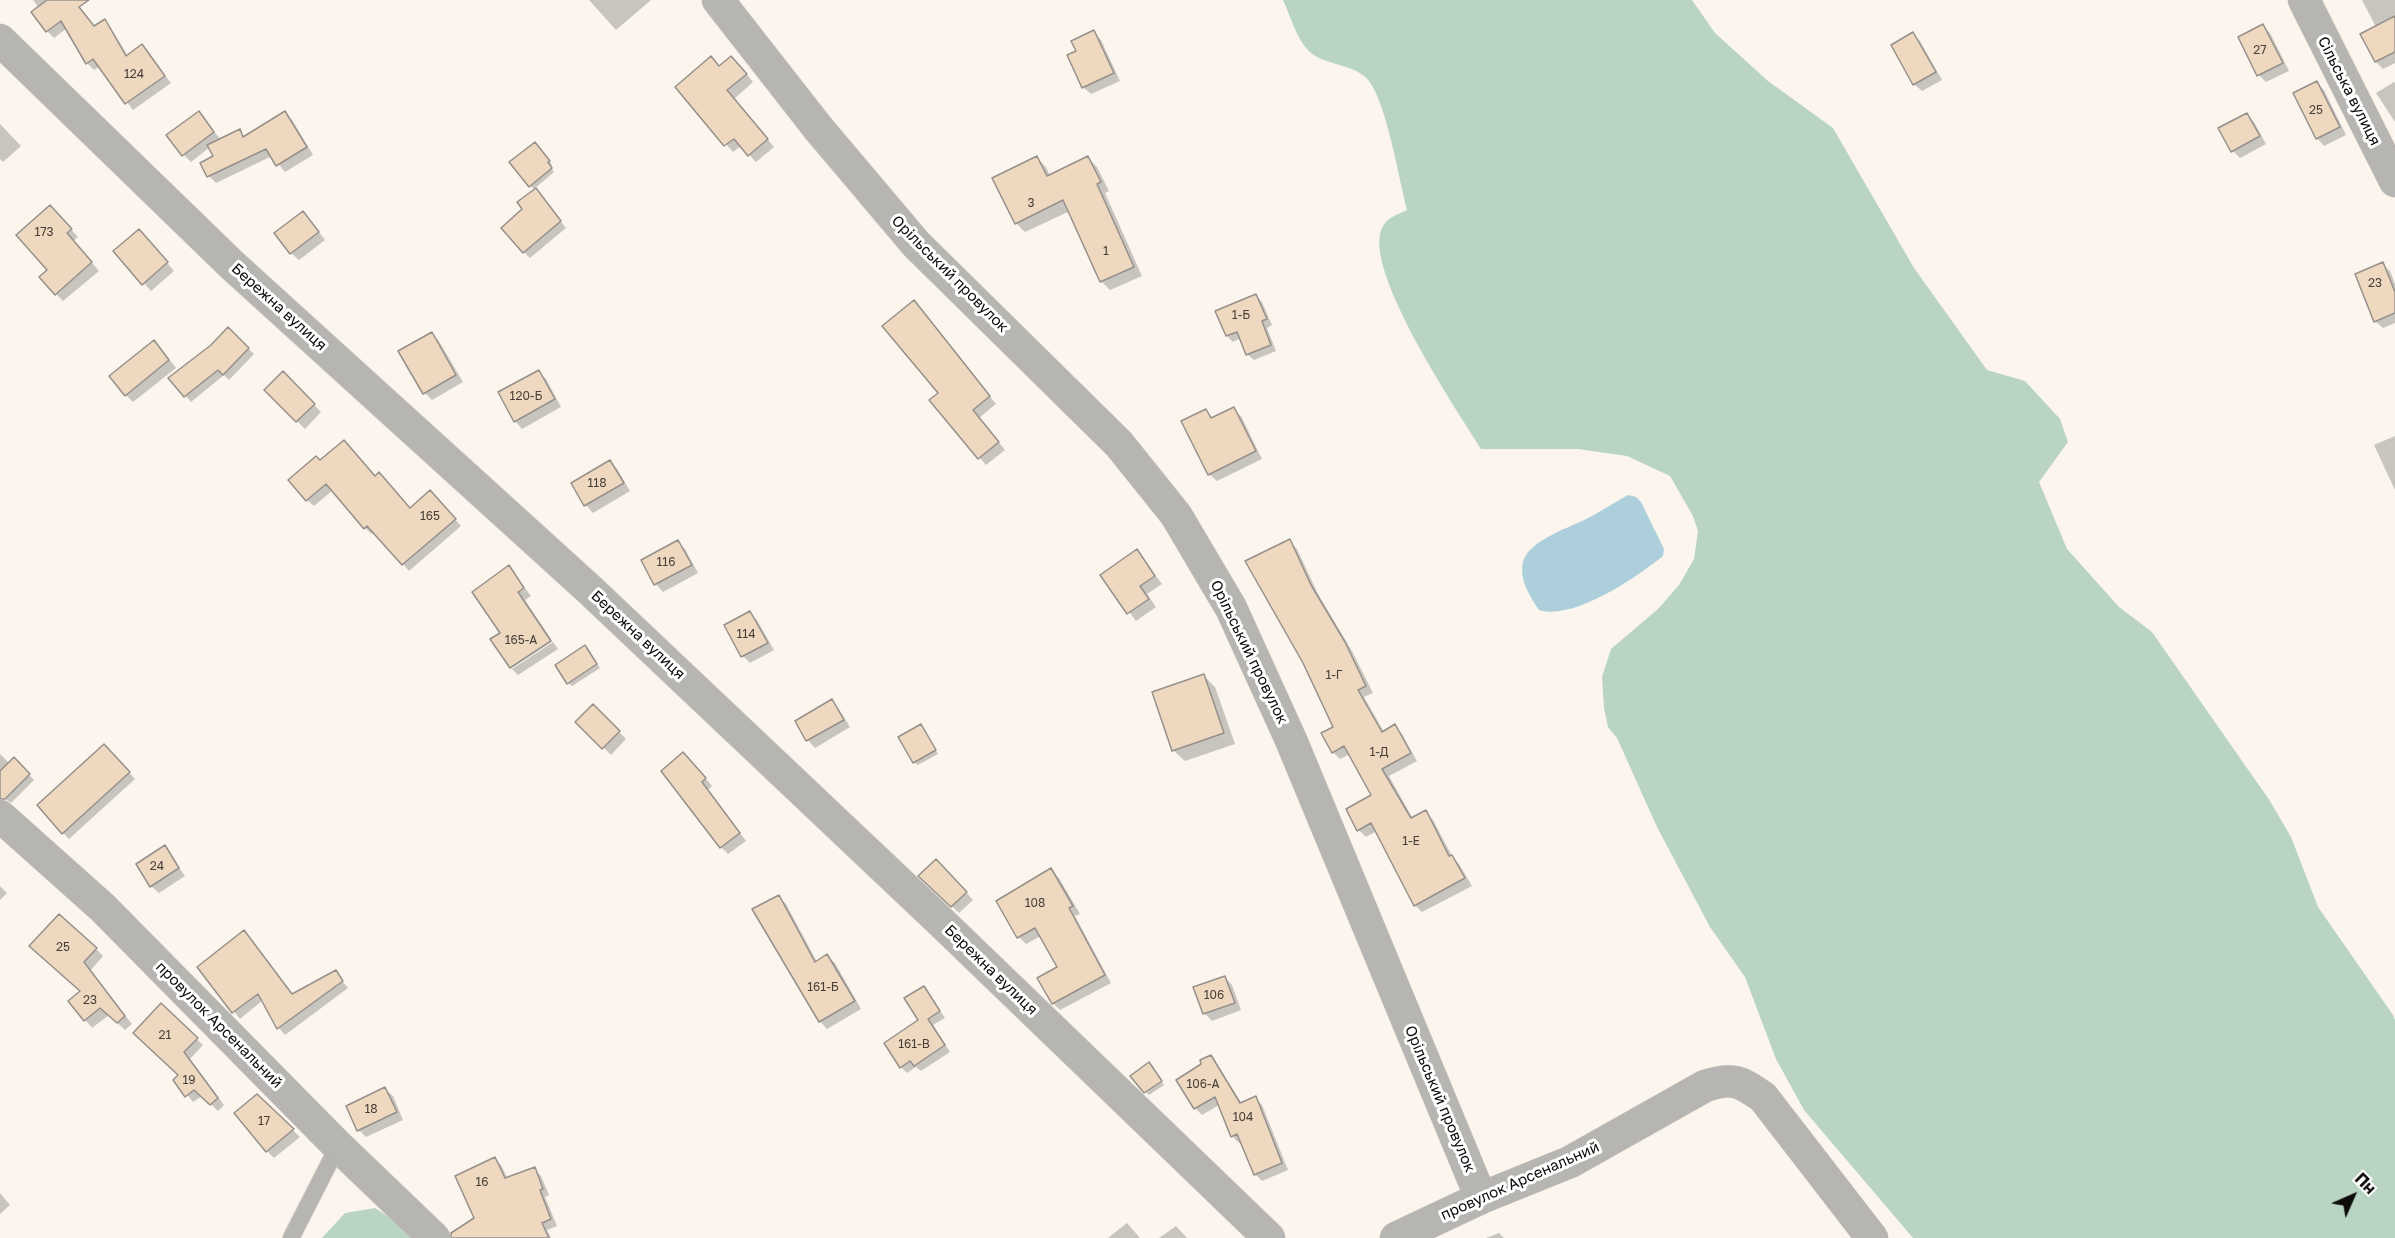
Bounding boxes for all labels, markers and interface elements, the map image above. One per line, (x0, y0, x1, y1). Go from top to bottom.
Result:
street label: Сільська вулиця (2314, 33, 2384, 149)
house number: 27 (2253, 43, 2267, 57)
house number: 124 (124, 67, 144, 81)
house number: 25 (2309, 103, 2323, 117)
house number: 3 (1027, 196, 1035, 210)
street label: Орільський провулок (888, 212, 1012, 336)
house number: 173 (34, 225, 54, 239)
house number: 1 (1103, 244, 1109, 258)
street label: Бережна вулиця (228, 260, 330, 354)
house number: 23 (2368, 276, 2382, 290)
house number: 1-Б (1232, 308, 1250, 322)
house number: 120-Б (510, 389, 542, 403)
house number: 118 (588, 476, 606, 490)
house number: 165 (420, 509, 440, 523)
house number: 116 (657, 555, 675, 569)
street label: Орільський провулок (1206, 577, 1292, 727)
street label: Бережна вулиця (587, 587, 689, 683)
house number: 114 (737, 627, 755, 641)
house number: 165-А (505, 633, 537, 647)
house number: 1-Г (1325, 668, 1343, 682)
house number: 1-Д (1369, 745, 1389, 759)
house number: 1-Е (1402, 834, 1420, 848)
house number: 24 (150, 859, 164, 873)
house number: 108 (1025, 896, 1045, 910)
street label: Бережна вулиця (941, 921, 1041, 1019)
house number: 25 (56, 940, 70, 954)
street label: провулок Арсенальний (152, 958, 286, 1092)
house number: 161-Б (807, 980, 839, 994)
house number: 106 (1204, 988, 1224, 1002)
house number: 23 (83, 993, 97, 1007)
street label: Орільський провулок (1401, 1023, 1479, 1175)
house number: 21 (159, 1028, 171, 1042)
house number: 161-В (898, 1037, 930, 1051)
house number: 19 (182, 1073, 196, 1087)
house number: 106-А (1186, 1077, 1220, 1091)
house number: 18 (364, 1102, 378, 1116)
house number: 104 (1233, 1110, 1253, 1124)
house number: 17 (258, 1114, 270, 1128)
street label: провулок Арсенальний (1438, 1138, 1602, 1224)
north arrow (2323, 1166, 2383, 1226)
text: Пн (2351, 1169, 2380, 1198)
house number: 16 (475, 1175, 489, 1189)

